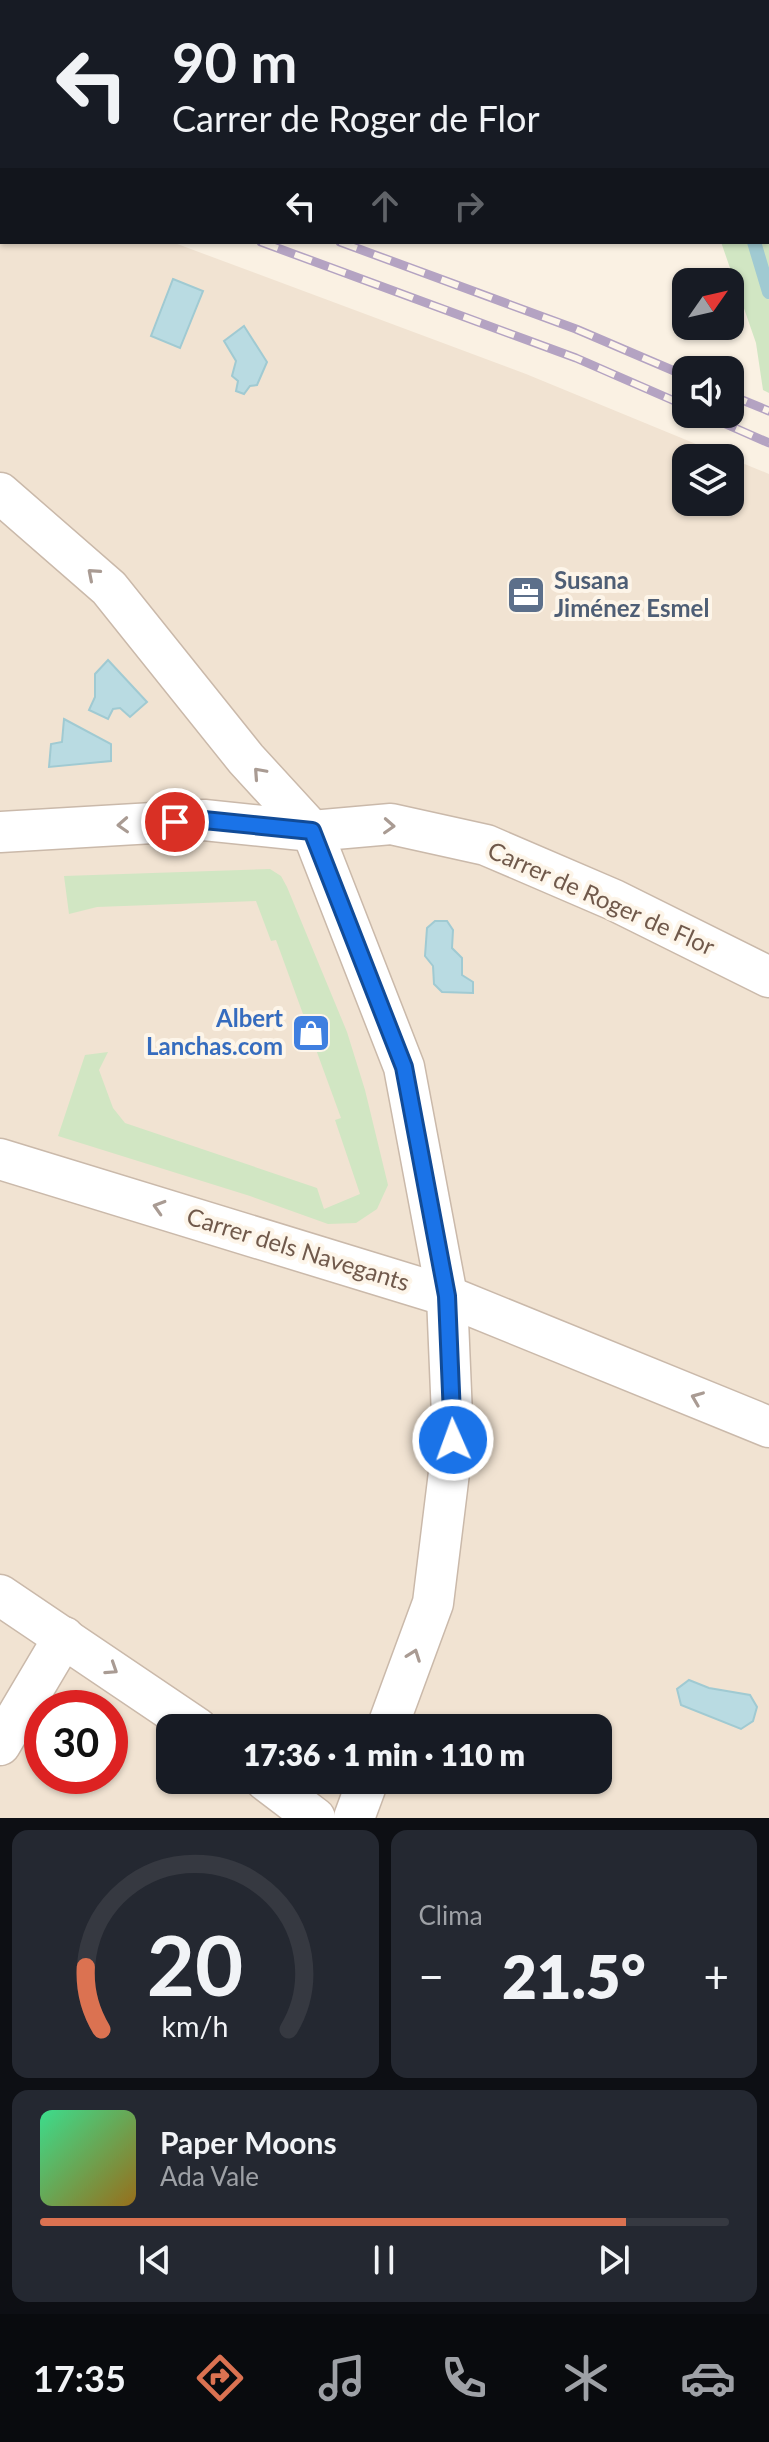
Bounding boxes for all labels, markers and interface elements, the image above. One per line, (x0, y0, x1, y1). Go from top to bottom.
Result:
text: 90 m (172, 28, 297, 95)
icon: left (40, 32, 144, 136)
text: Carrer de Roger de Flor (172, 96, 540, 140)
icon: left (279, 184, 323, 228)
icon: ahead (363, 184, 407, 228)
icon: right (447, 184, 491, 228)
north arrow (672, 268, 744, 340)
map controls (672, 268, 744, 516)
button: sound (672, 356, 744, 428)
button: layers (672, 444, 744, 516)
place label: Susana Jiménez Esmel (554, 565, 709, 622)
one-way arrow (87, 569, 102, 584)
office icon: Susana Jiménez Esmel (505, 574, 547, 616)
one-way arrow (255, 768, 269, 783)
pin (141, 788, 209, 856)
icon: arrive (153, 800, 197, 844)
one-way arrow (116, 816, 129, 833)
one-way arrow (383, 817, 396, 834)
street label: Carrer de Roger de Flor (484, 835, 720, 961)
place label: Albert Lanchas.com (146, 1003, 283, 1060)
shop icon: Albert Lanchas.com (290, 1012, 332, 1054)
one-way arrow (152, 1201, 166, 1217)
street label: Carrer dels Navegants (184, 1201, 413, 1296)
one-way arrow (691, 1391, 705, 1408)
position arrow (411, 1398, 495, 1482)
one-way arrow (404, 1649, 421, 1663)
one-way arrow (103, 1659, 118, 1674)
speed limit sign: 30 (24, 1690, 128, 1794)
text: 17:36 · 1 min · 110 m (243, 1736, 525, 1772)
text: Clima (419, 1899, 483, 1931)
text: 20 (147, 1914, 244, 2014)
text: 21.5° (502, 1940, 646, 2012)
text: − (419, 1950, 444, 2002)
text: + (703, 1950, 729, 2002)
text: km/h (162, 2009, 229, 2043)
text: Paper Moons (160, 2124, 337, 2160)
text: Ada Vale (160, 2160, 259, 2192)
icon: previous (133, 2238, 177, 2282)
icon: pause (362, 2238, 406, 2282)
icon: next (592, 2238, 636, 2282)
icon: directions (192, 2350, 248, 2406)
icon: music (314, 2350, 370, 2406)
icon: phone (436, 2350, 492, 2406)
icon: climate (558, 2350, 614, 2406)
icon: car (680, 2350, 736, 2406)
text: 17:35 (33, 2356, 126, 2400)

